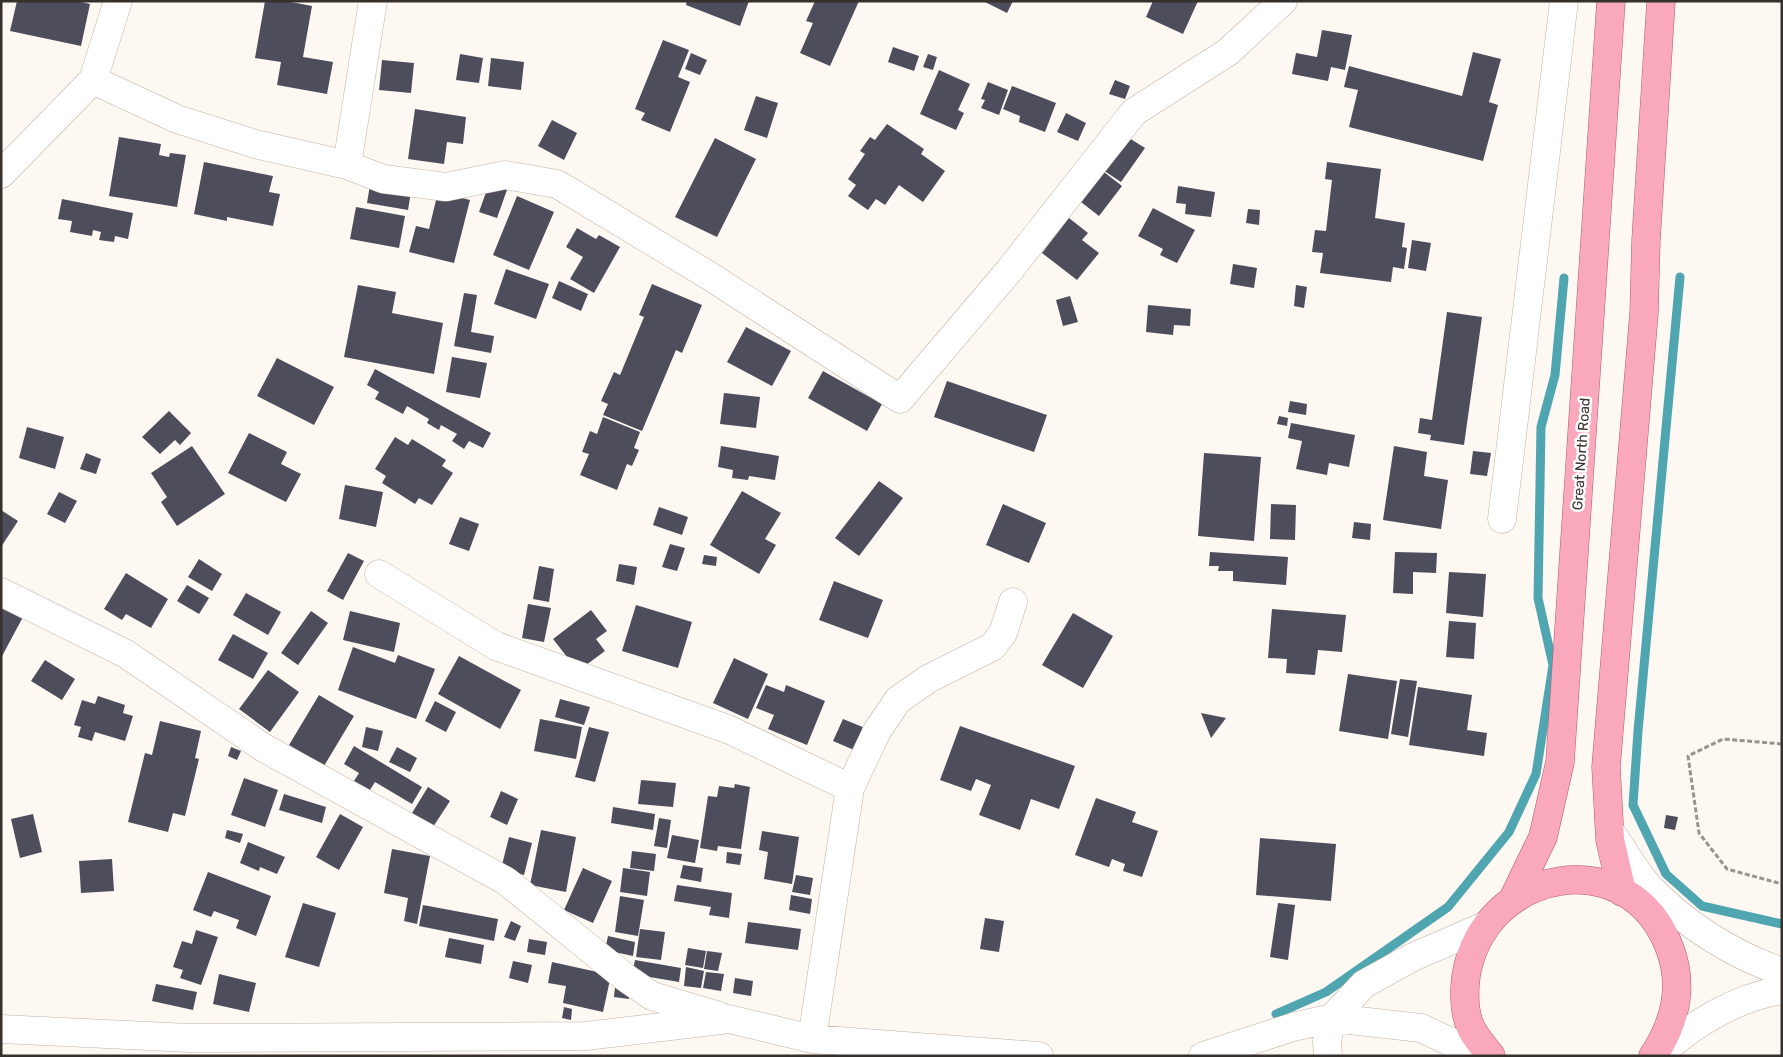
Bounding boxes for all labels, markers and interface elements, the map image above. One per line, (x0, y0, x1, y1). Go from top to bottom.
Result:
street label: Great North Road (1569, 397, 1594, 511)

